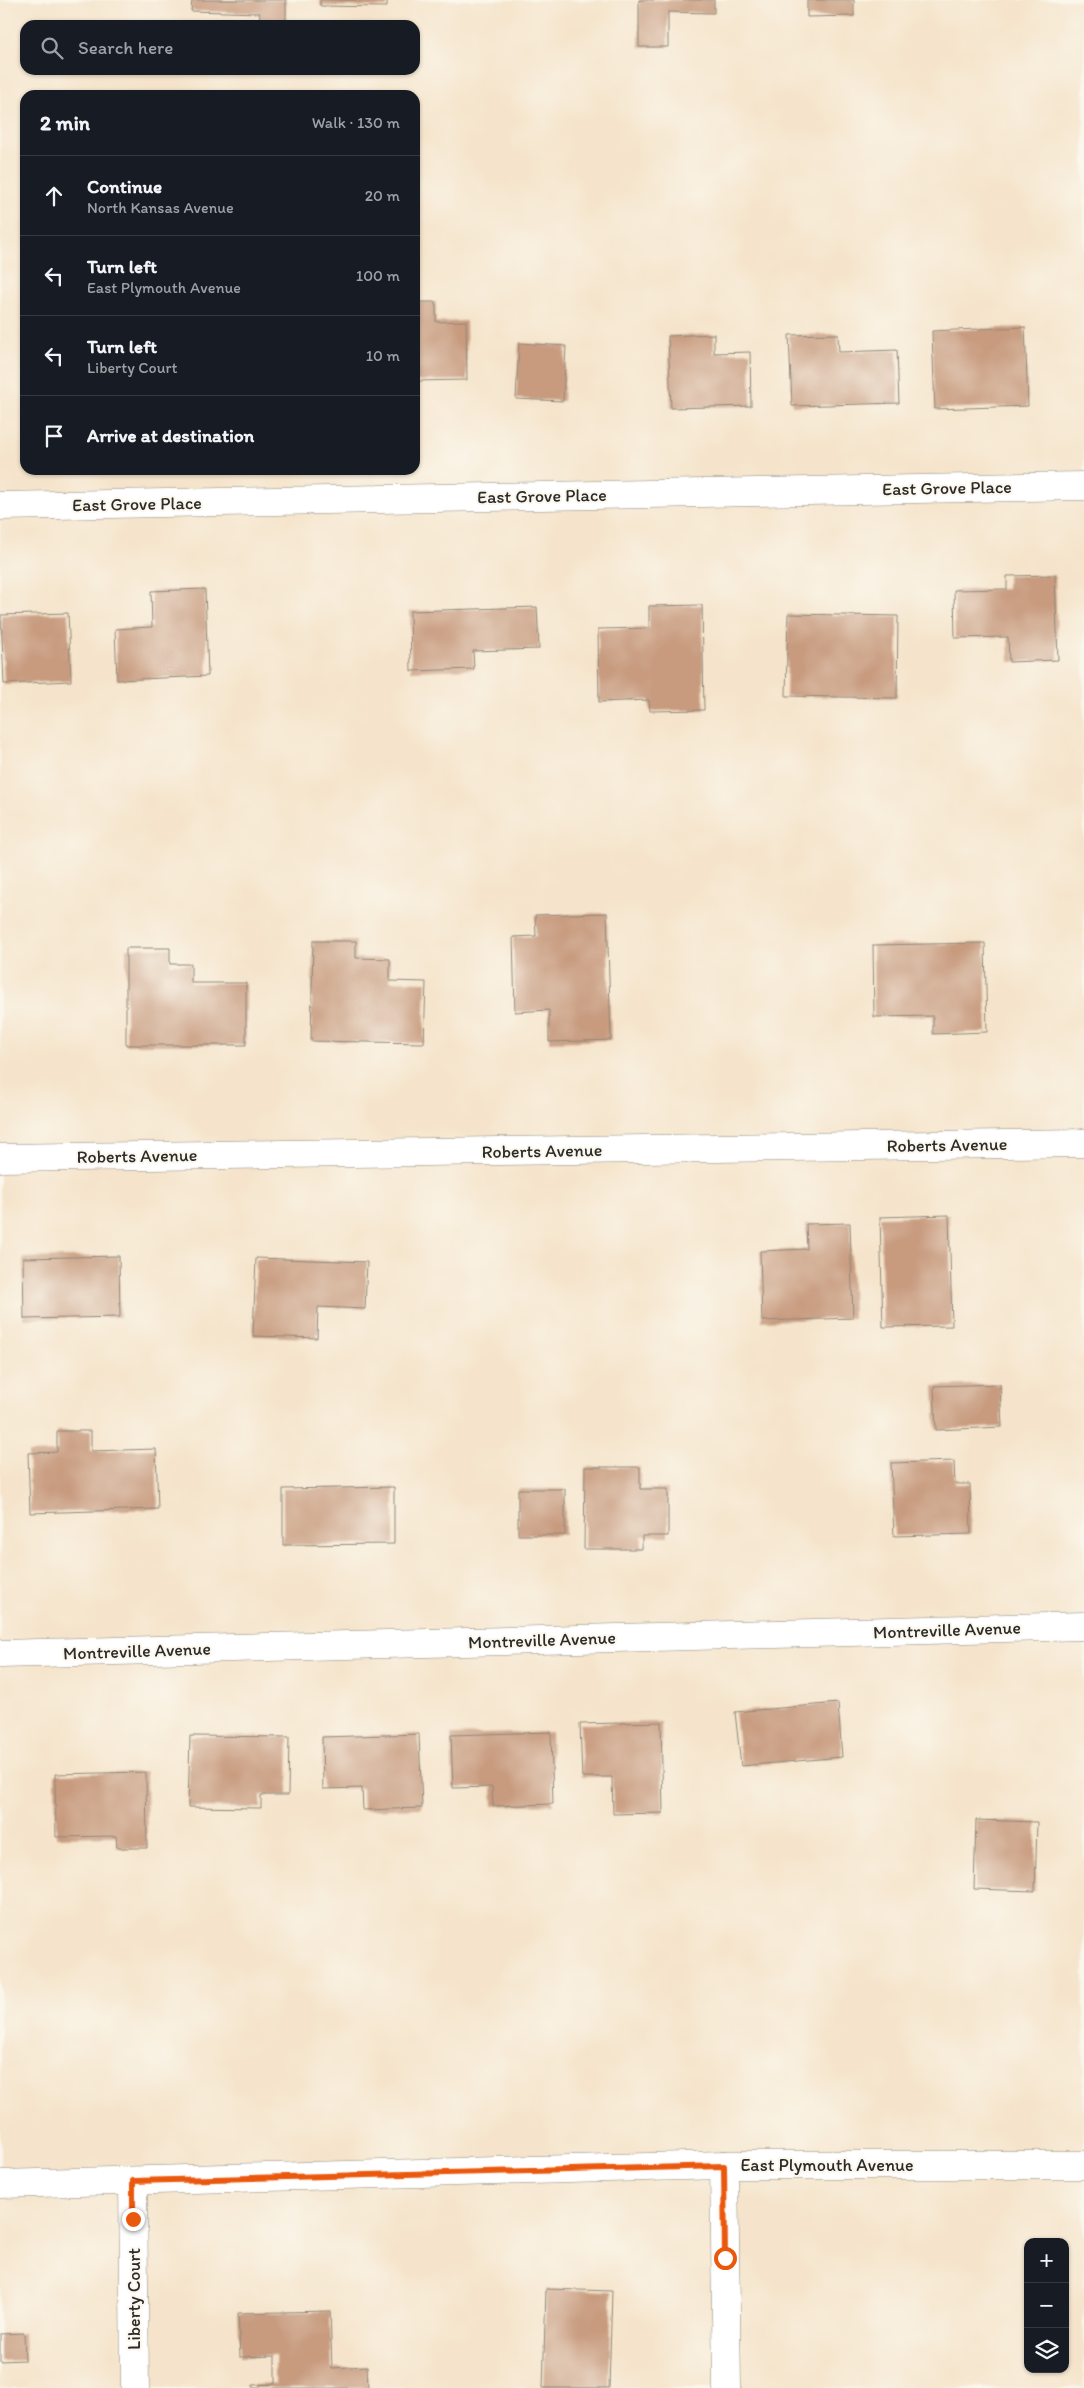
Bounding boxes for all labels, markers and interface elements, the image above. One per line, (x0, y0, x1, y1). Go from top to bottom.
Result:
search box (20, 20, 420, 75)
icon: search (38, 34, 66, 62)
text: Search here (78, 36, 173, 59)
text: 2 min (40, 110, 90, 135)
text: Walk · 130 m (312, 113, 400, 132)
text: Continue (87, 175, 162, 198)
icon: ahead (40, 182, 68, 210)
text: 20 m (365, 186, 400, 205)
text: North Kansas Avenue (87, 198, 234, 217)
text: Turn left (87, 255, 157, 278)
icon: left (40, 262, 68, 290)
text: 100 m (356, 266, 400, 285)
text: East Plymouth Avenue (87, 278, 241, 297)
text: Turn left (87, 335, 157, 358)
icon: left (40, 342, 68, 370)
text: 10 m (366, 346, 400, 365)
text: Liberty Court (87, 358, 178, 377)
icon: arrive (40, 422, 68, 450)
text: Arrive at destination (87, 424, 254, 447)
street label: East Grove Place (882, 476, 1012, 500)
street label: East Grove Place (477, 484, 607, 508)
street label: East Grove Place (72, 492, 202, 516)
street label: Roberts Avenue (886, 1133, 1008, 1157)
street label: Roberts Avenue (481, 1139, 603, 1163)
street label: Roberts Avenue (76, 1144, 198, 1168)
street label: Montreville Avenue (873, 1616, 1021, 1644)
street label: Montreville Avenue (468, 1626, 616, 1654)
street label: Montreville Avenue (63, 1637, 211, 1665)
street label: East Plymouth Avenue (740, 2154, 914, 2176)
route end (122, 2208, 145, 2231)
map controls (1024, 2238, 1069, 2373)
button: + (1024, 2238, 1069, 2283)
route start (714, 2247, 737, 2270)
street label: Liberty Court (123, 2248, 145, 2350)
button: − (1024, 2283, 1069, 2328)
button: layers (1024, 2328, 1069, 2373)

